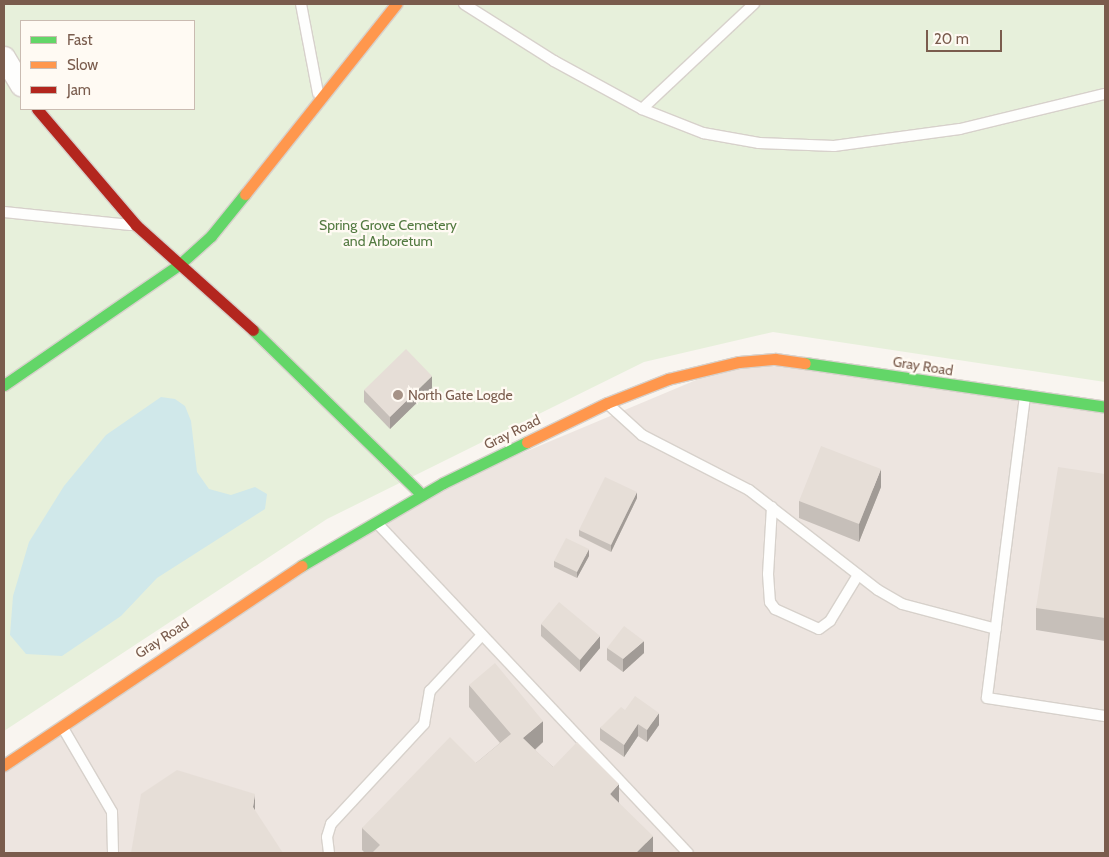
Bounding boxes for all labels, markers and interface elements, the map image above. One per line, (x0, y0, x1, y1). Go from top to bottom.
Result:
legend (20, 20, 195, 110)
scale bar (929, 20, 1005, 52)
text: 20 m (934, 30, 969, 48)
text: Fast (67, 31, 92, 49)
text: Slow (67, 56, 98, 74)
text: Jam (67, 81, 91, 99)
park label: Spring Grove Cemetery and Arboretum (319, 217, 457, 250)
street label: Gray Road (892, 353, 954, 379)
place label: North Gate Logde (408, 387, 513, 403)
marker: North Gate Logde (392, 389, 404, 401)
street label: Gray Road (481, 411, 543, 453)
street label: Gray Road (132, 614, 192, 662)

